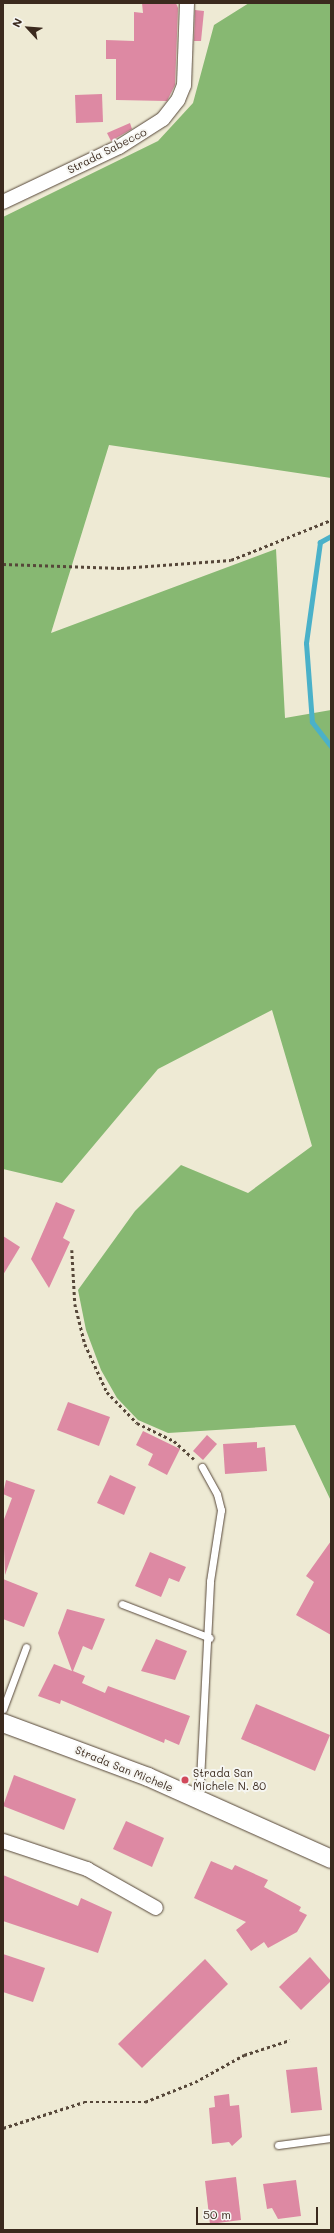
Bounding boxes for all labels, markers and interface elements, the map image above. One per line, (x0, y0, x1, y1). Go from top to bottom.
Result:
north arrow (8, 8, 48, 48)
text: N (8, 15, 25, 30)
street label: Strada Sabecco (65, 125, 149, 177)
street label: Strada San Michele (73, 1743, 175, 1795)
place label: Strada San Michele N. 80 (193, 1767, 266, 1793)
marker: Strada San Michele N. 80 (180, 1775, 190, 1785)
scale bar (198, 2199, 320, 2225)
text: 50 m (203, 2206, 231, 2222)

